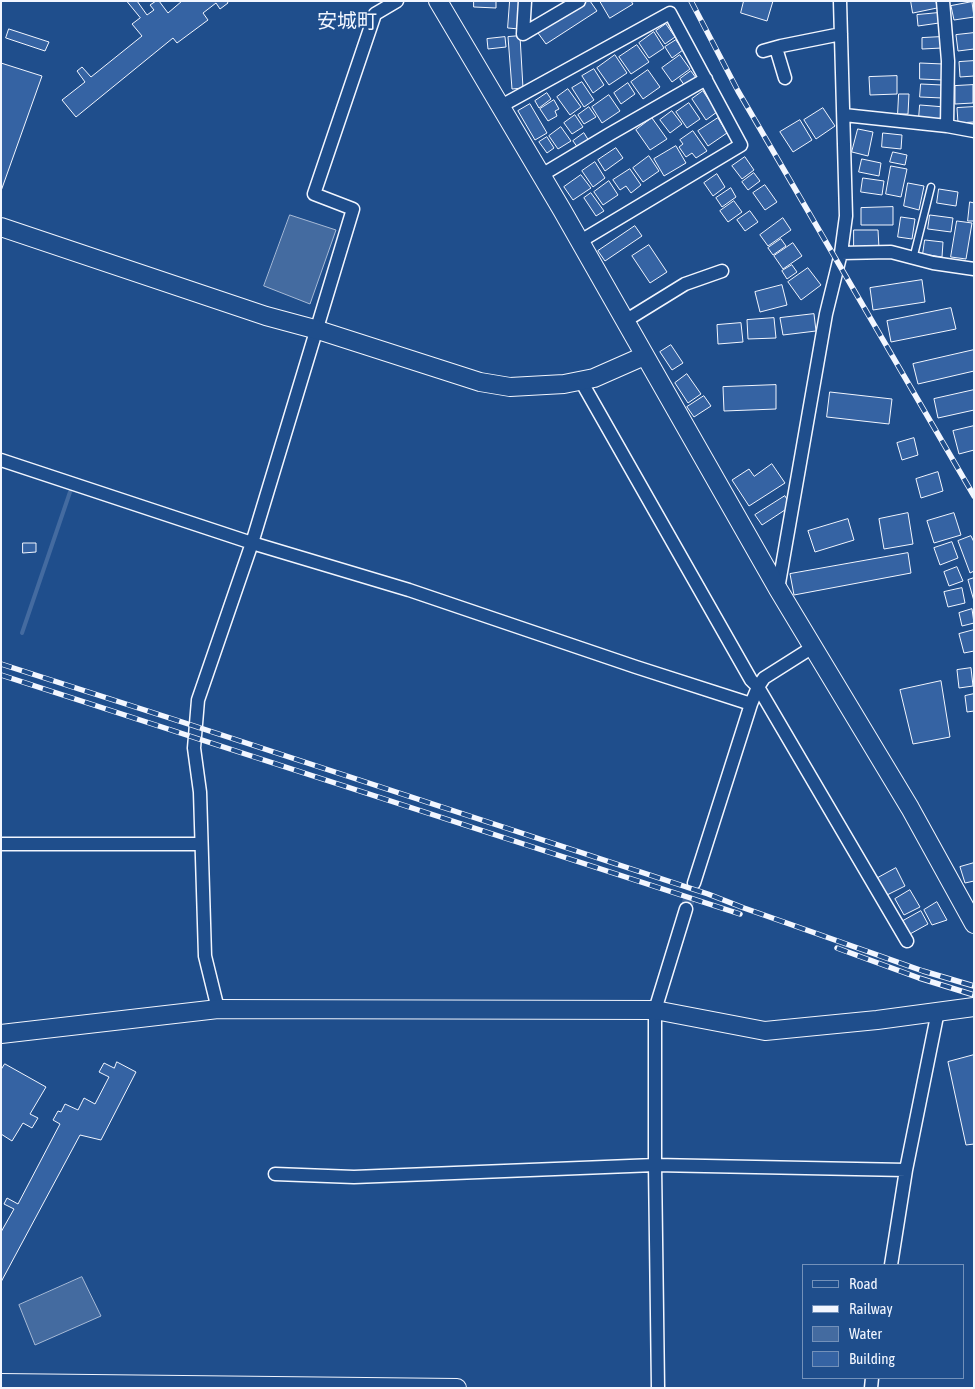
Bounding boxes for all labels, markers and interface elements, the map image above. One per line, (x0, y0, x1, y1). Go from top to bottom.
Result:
district label: 安城町 (317, 10, 377, 34)
legend (802, 1264, 965, 1379)
text: Road (849, 1275, 878, 1292)
text: Railway (849, 1300, 893, 1317)
text: Water (849, 1325, 882, 1342)
text: Building (849, 1350, 895, 1367)

